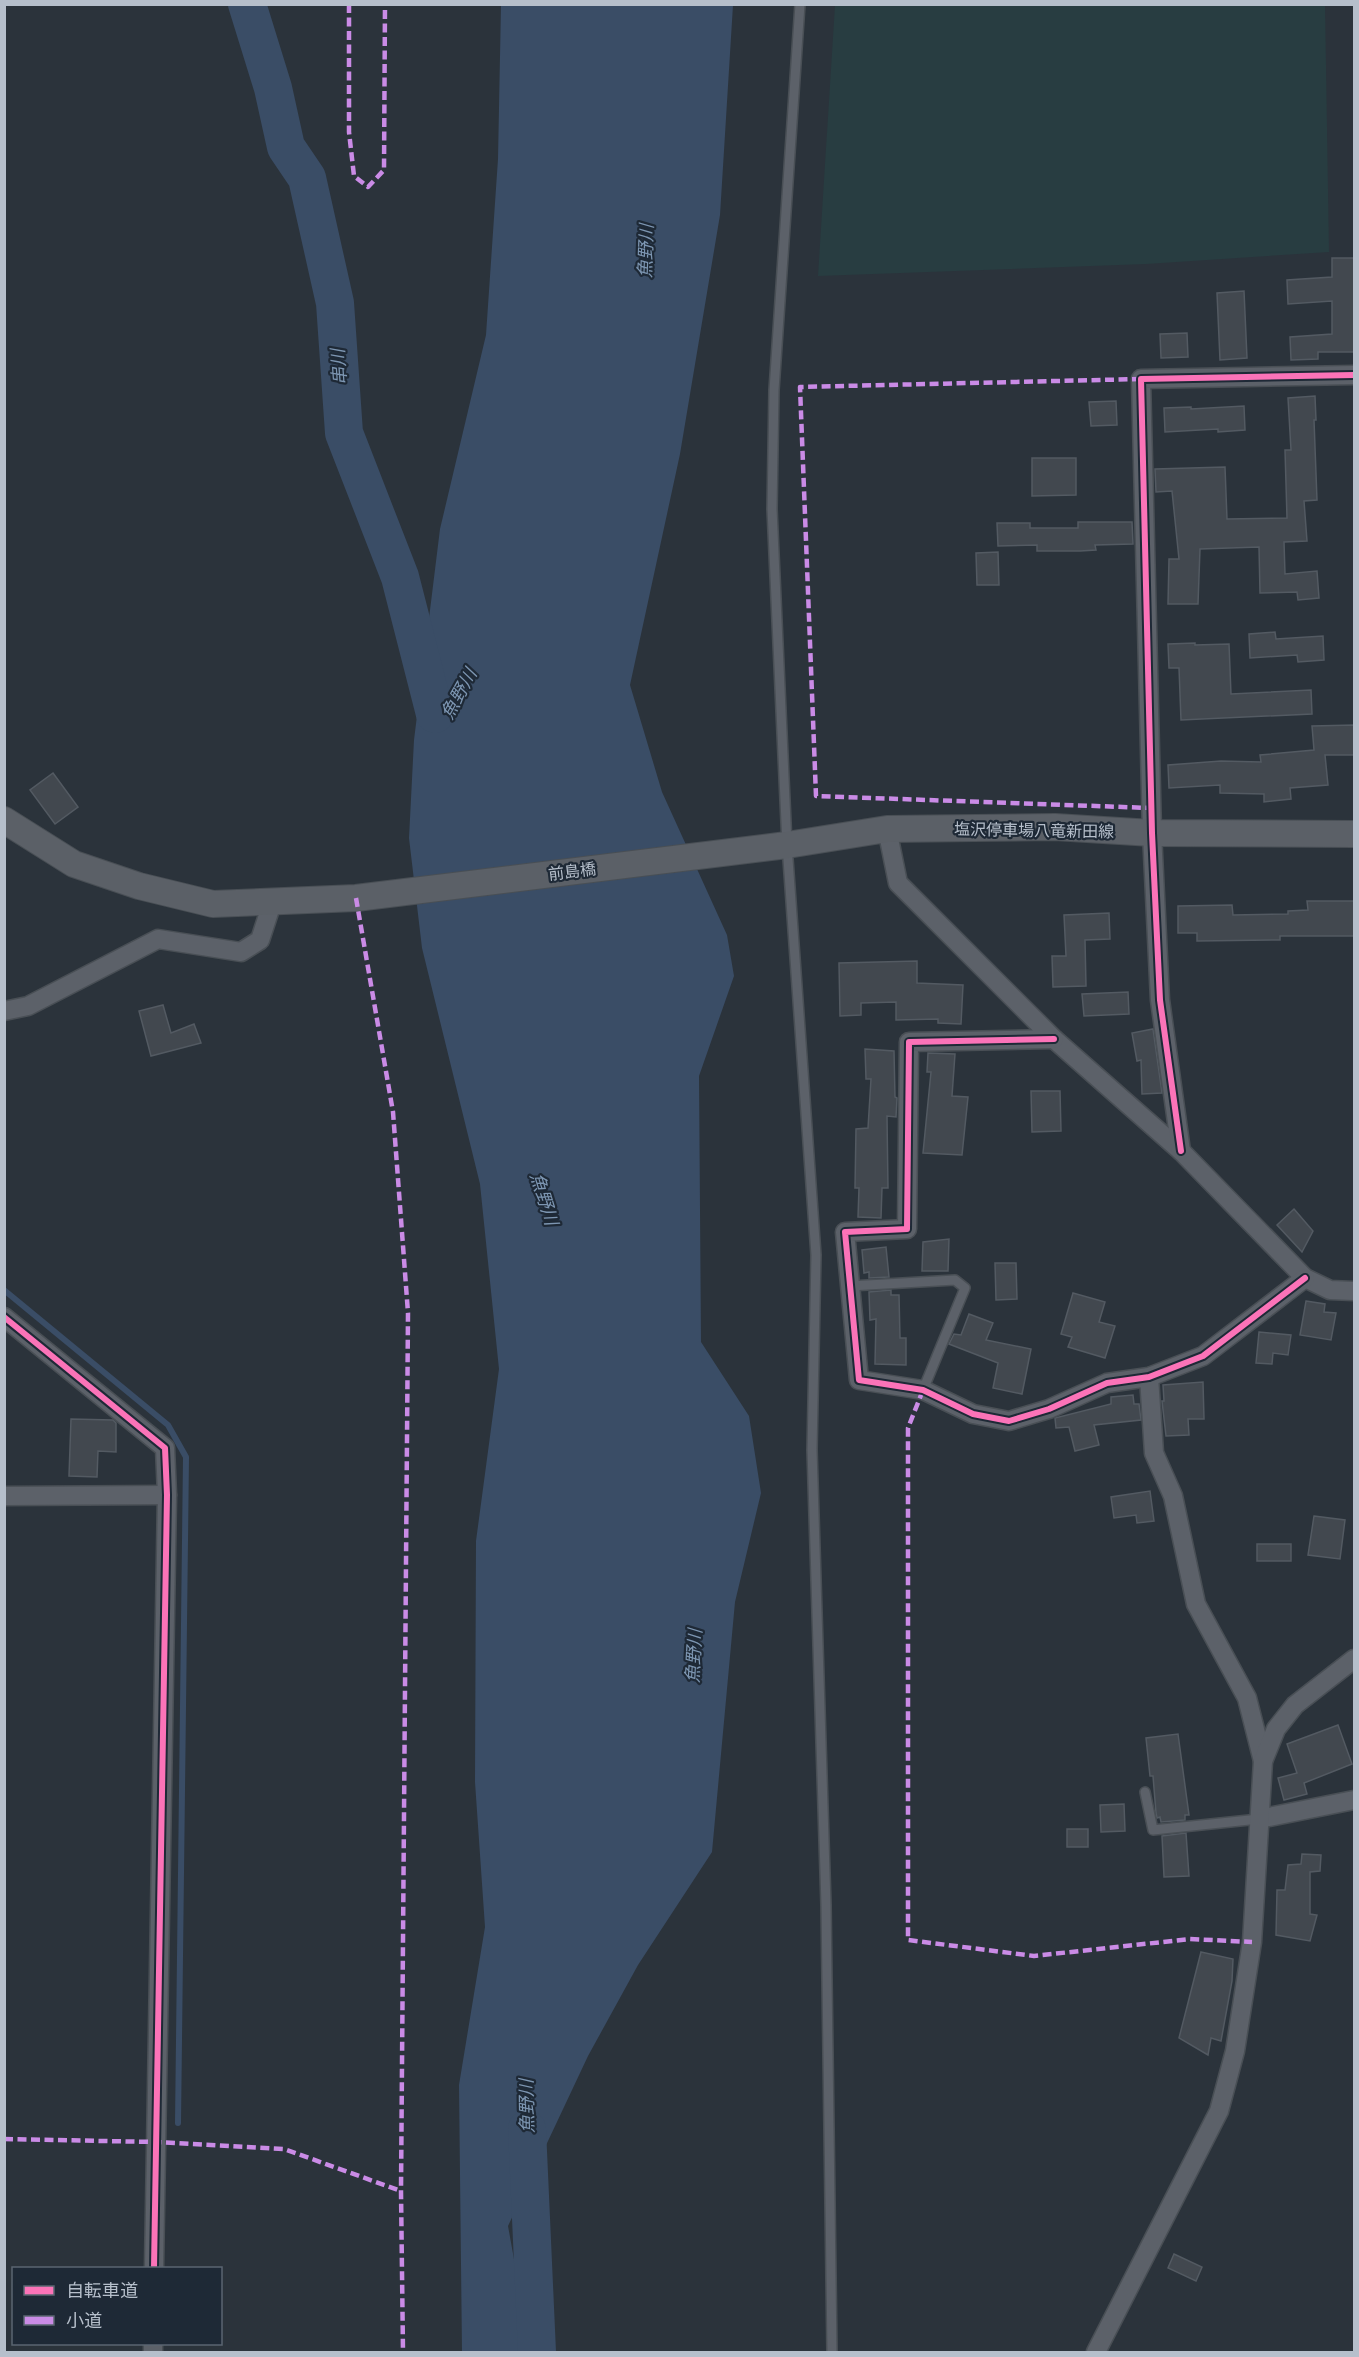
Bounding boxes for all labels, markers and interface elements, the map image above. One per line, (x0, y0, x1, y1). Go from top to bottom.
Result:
water label: 魚野川 (634, 222, 656, 278)
water label: 串川 (327, 346, 349, 386)
water label: 魚野川 (436, 663, 481, 722)
street label: 塩沢停車場八竜新田線 (954, 820, 1114, 840)
street label: 前島橋 (547, 859, 597, 883)
water label: 魚野川 (527, 1170, 563, 1229)
water label: 魚野川 (682, 1626, 705, 1683)
water label: 魚野川 (515, 2077, 536, 2133)
legend (12, 2267, 222, 2345)
text: 自転車道 (66, 2280, 138, 2300)
text: 小道 (66, 2310, 102, 2330)

